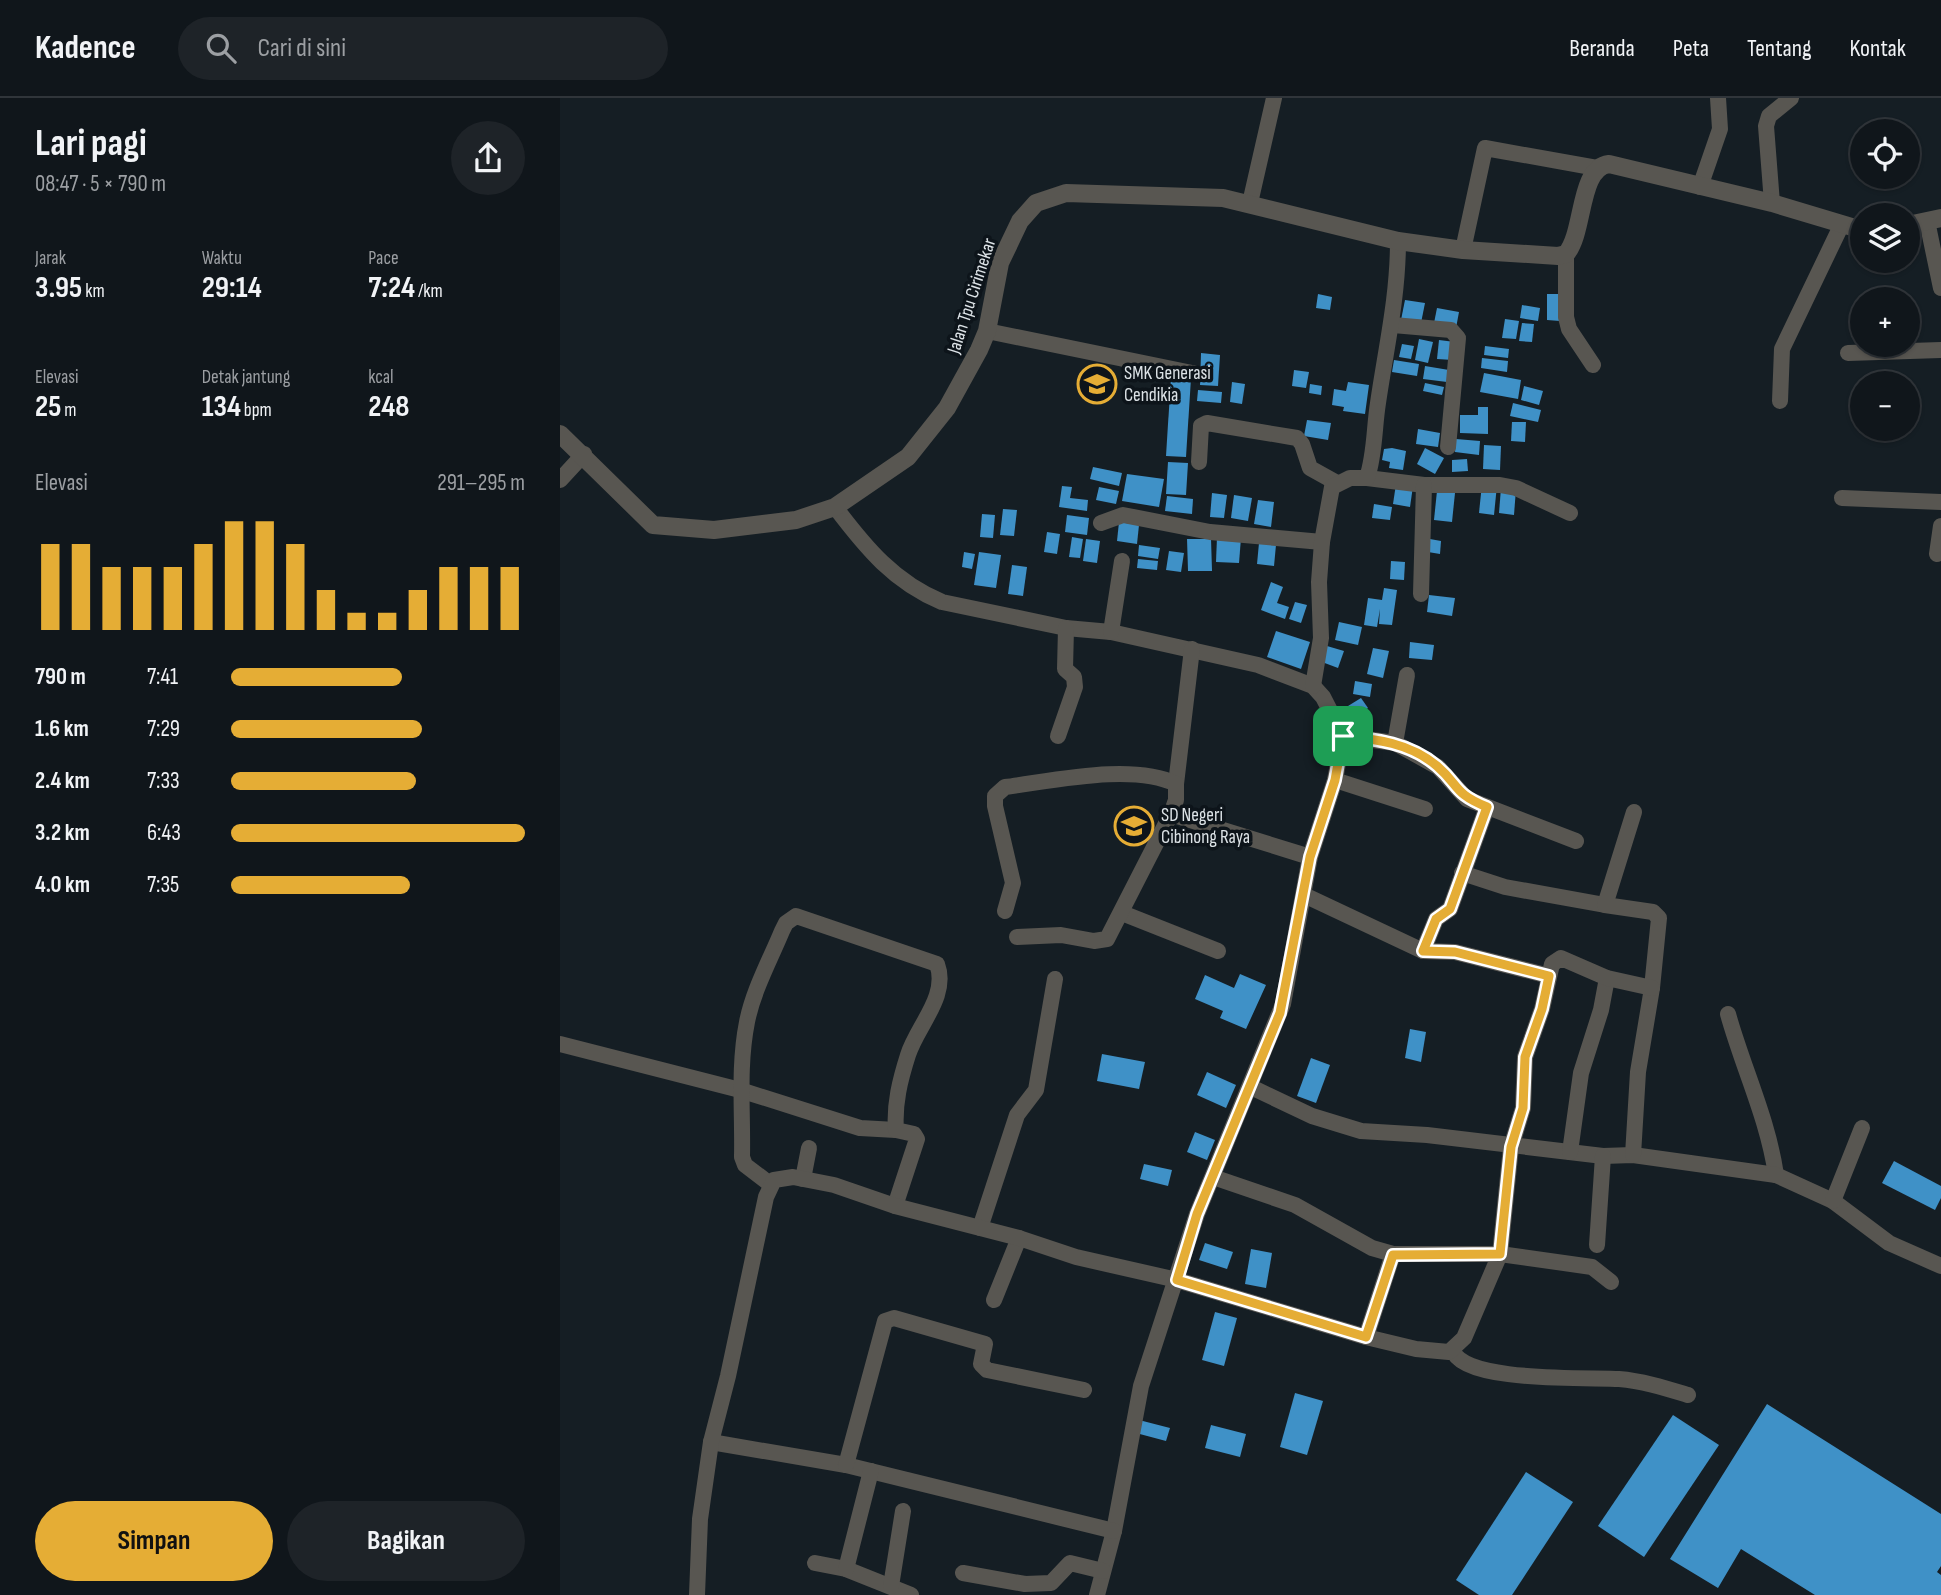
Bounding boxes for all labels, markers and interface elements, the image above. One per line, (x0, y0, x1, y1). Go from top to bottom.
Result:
search box (178, 17, 668, 80)
text: Kadence (35, 28, 136, 68)
icon: search (202, 29, 240, 67)
text: Cari di sini (258, 33, 346, 64)
text: Beranda (1569, 34, 1635, 63)
text: Peta (1673, 34, 1709, 63)
text: Tentang (1747, 34, 1812, 63)
text: Kontak (1850, 34, 1906, 63)
map controls (1850, 119, 1920, 441)
button: locate (1850, 119, 1920, 189)
text: Lari pagi (35, 121, 147, 166)
button: share (451, 121, 525, 195)
text: 08:47 · 5 × 790 m (35, 170, 166, 198)
button: layers (1850, 203, 1920, 273)
street label: Jalan Tpu Cirimekar (942, 235, 1002, 358)
text: Jarak (35, 247, 66, 270)
text: Waktu (202, 247, 242, 270)
text: Pace (368, 247, 399, 270)
text: 3.95 (35, 270, 82, 306)
text: 29:14 (202, 270, 262, 306)
text: 7:24 (368, 270, 415, 306)
text: km (82, 280, 105, 303)
text: /km (415, 280, 443, 303)
button: + (1850, 287, 1920, 357)
place label: SMK Generasi Cendikia (1124, 362, 1211, 407)
school or university icon: SMK Generasi Cendikia (1076, 363, 1118, 405)
text: Elevasi (35, 366, 79, 389)
text: Detak jantung (202, 366, 290, 389)
text: kcal (368, 366, 393, 389)
button: − (1850, 371, 1920, 441)
text: 25 (35, 389, 61, 425)
text: 134 (202, 389, 241, 425)
text: 248 (368, 389, 410, 425)
text: m (61, 399, 77, 422)
text: bpm (241, 399, 272, 422)
text: Elevasi (35, 469, 88, 497)
text: 291–295 m (437, 469, 525, 497)
text: 790 m (35, 663, 86, 691)
text: 7:41 (147, 663, 178, 691)
pin (1313, 706, 1373, 766)
text: 1.6 km (35, 715, 89, 743)
text: 7:29 (147, 715, 180, 743)
icon: arrive (1324, 717, 1362, 755)
text: 2.4 km (35, 767, 90, 795)
text: 7:33 (147, 767, 180, 795)
place label: SD Negeri Cibinong Raya (1161, 804, 1250, 849)
school or university icon: SD Negeri Cibinong Raya (1113, 805, 1155, 847)
text: 3.2 km (35, 819, 90, 847)
text: 6:43 (147, 819, 181, 847)
text: 4.0 km (35, 871, 90, 899)
text: 7:35 (147, 871, 179, 899)
button: Simpan (35, 1501, 273, 1581)
button: Bagikan (287, 1501, 525, 1581)

